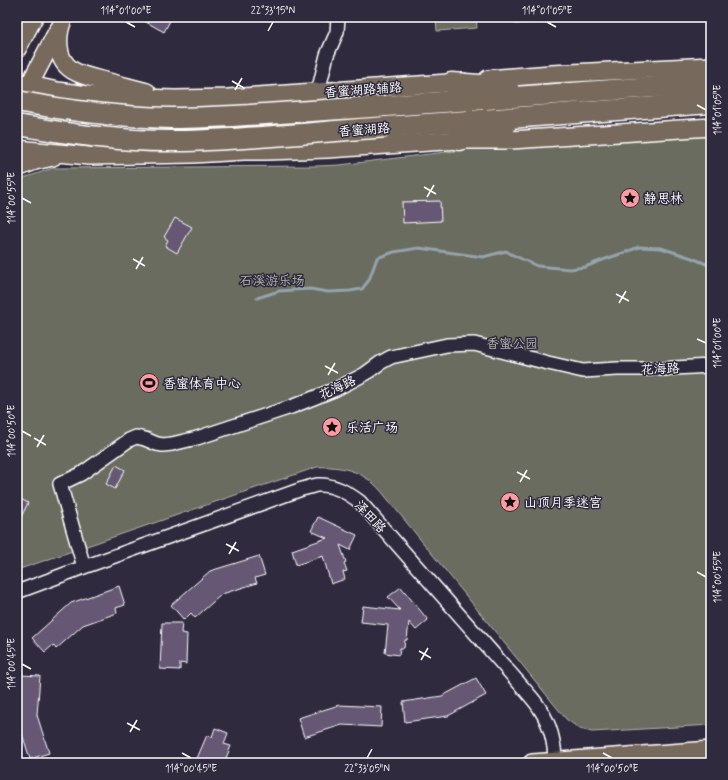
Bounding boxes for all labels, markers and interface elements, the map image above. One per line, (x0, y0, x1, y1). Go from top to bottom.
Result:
text: 114°01'00"E (101, 4, 152, 18)
text: 22°33'15"N (251, 4, 296, 18)
text: 114°01'05"E (522, 4, 572, 18)
street label: 香蜜湖路辅路 (324, 79, 403, 102)
text: 114°01'05"E (711, 85, 725, 135)
street label: 香蜜湖路 (338, 120, 391, 141)
text: 114°00'55"E (5, 172, 19, 224)
place icon: 静思林 (619, 187, 641, 209)
place label: 静思林 (644, 191, 683, 208)
park label: 石溪游乐场 (239, 273, 305, 290)
text: 114°01'00"E (711, 317, 725, 368)
park label: 香蜜公园 (486, 336, 538, 353)
street label: 花海路 (640, 360, 680, 379)
sports icon: 香蜜体育中心 (138, 372, 160, 394)
street label: 花海路 (316, 372, 359, 404)
place label: 香蜜体育中心 (163, 376, 241, 393)
text: 114°00'50"E (5, 405, 19, 457)
place icon: 乐活广场 (321, 416, 343, 438)
place label: 乐活广场 (346, 420, 398, 437)
place icon: 山顶月季迷宫 (499, 491, 521, 513)
place label: 山顶月季迷宫 (524, 495, 602, 512)
street label: 泽田路 (350, 497, 389, 537)
text: 114°00'55"E (711, 551, 725, 603)
text: 114°00'45"E (5, 638, 19, 690)
text: 114°00'45"E (165, 762, 217, 776)
text: 22°33'05"N (344, 762, 390, 776)
text: 114°00'50"E (586, 762, 638, 776)

